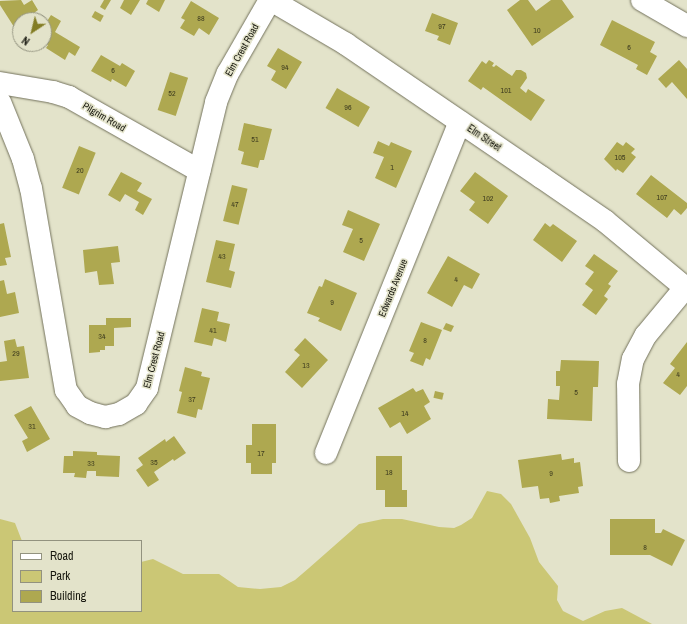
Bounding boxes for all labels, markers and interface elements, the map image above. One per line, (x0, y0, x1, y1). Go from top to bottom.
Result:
north arrow (12, 12, 52, 52)
house number: 88 (197, 14, 205, 24)
street label: Elm Crest Road (223, 22, 261, 78)
house number: 97 (438, 22, 446, 32)
house number: 10 (533, 26, 541, 36)
text: N (19, 33, 32, 49)
house number: 6 (627, 43, 631, 53)
house number: 94 (281, 63, 289, 73)
house number: 6 (111, 66, 115, 76)
house number: 101 (501, 86, 511, 96)
house number: 52 (168, 89, 176, 99)
street label: Pilgrim Road (80, 100, 128, 134)
house number: 96 (344, 103, 352, 113)
street label: Elm Street (465, 122, 503, 154)
house number: 51 (251, 135, 259, 145)
house number: 105 (615, 153, 625, 163)
house number: 1 (390, 163, 394, 173)
house number: 20 (76, 166, 84, 176)
house number: 107 (657, 193, 667, 203)
house number: 102 (483, 194, 493, 204)
house number: 47 (231, 200, 239, 210)
house number: 5 (359, 236, 363, 246)
house number: 43 (218, 252, 226, 262)
street label: Edwards Avenue (376, 257, 410, 319)
house number: 4 (454, 275, 458, 285)
house number: 9 (330, 298, 334, 308)
house number: 41 (209, 326, 217, 336)
street label: Elm Crest Road (141, 330, 167, 390)
house number: 34 (98, 332, 106, 342)
house number: 8 (423, 336, 427, 346)
house number: 29 (12, 349, 20, 359)
house number: 13 (302, 361, 310, 371)
house number: 4 (676, 370, 680, 380)
house number: 5 (574, 388, 578, 398)
house number: 37 (188, 395, 196, 405)
house number: 14 (401, 409, 409, 419)
house number: 31 (28, 422, 36, 432)
house number: 17 (257, 449, 265, 459)
house number: 35 (150, 458, 158, 468)
house number: 33 (87, 459, 95, 469)
house number: 18 (385, 468, 393, 478)
house number: 9 (549, 469, 553, 479)
legend (12, 540, 142, 612)
house number: 8 (643, 543, 647, 553)
text: Road (50, 548, 74, 564)
text: Park (50, 568, 70, 584)
text: Building (50, 588, 86, 604)

